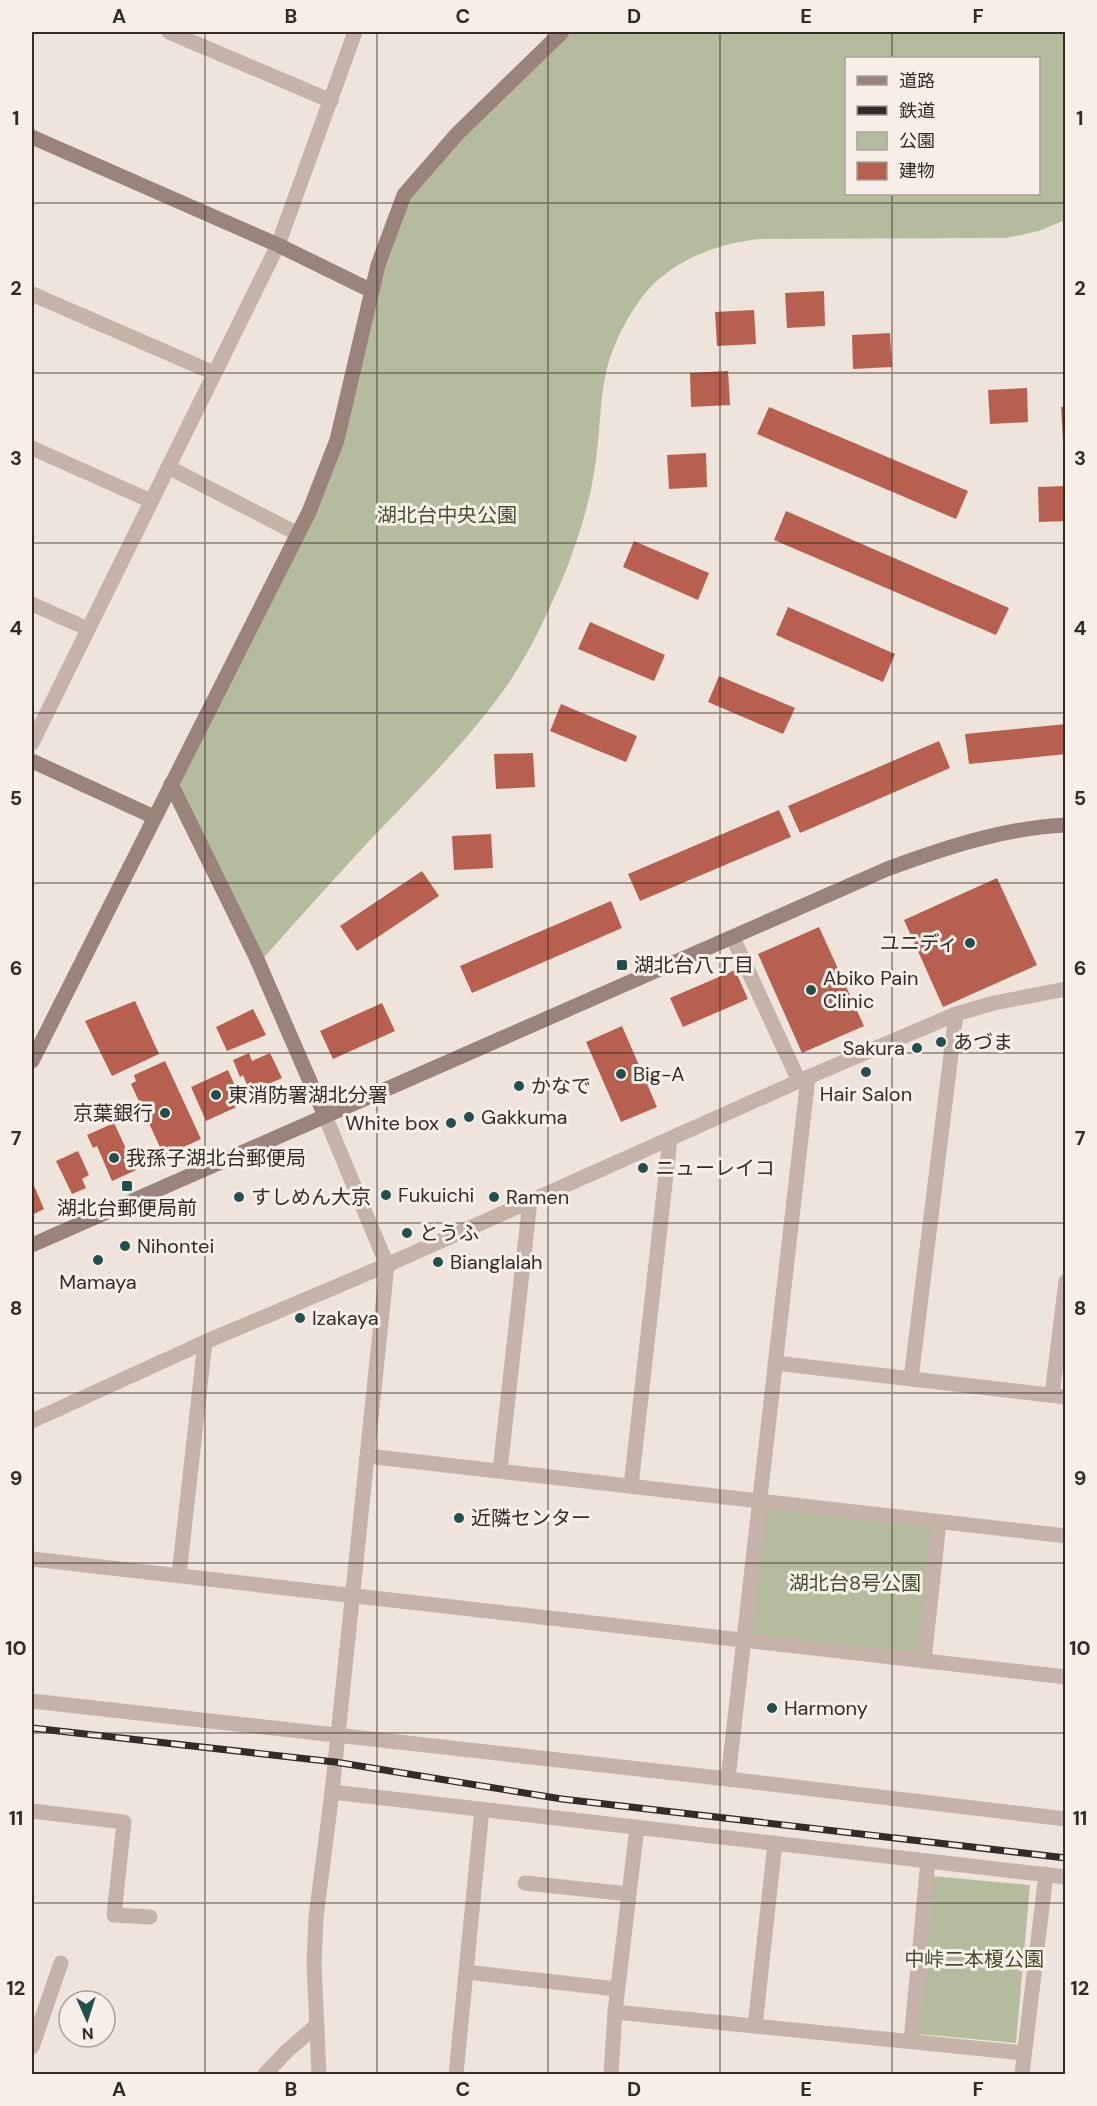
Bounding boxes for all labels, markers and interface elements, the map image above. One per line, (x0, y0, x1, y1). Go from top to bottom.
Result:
text: A (112, 3, 126, 29)
text: B (285, 3, 297, 29)
text: C (456, 3, 470, 29)
text: D (627, 3, 641, 29)
text: E (800, 3, 812, 29)
text: F (972, 3, 984, 29)
legend (845, 57, 1040, 195)
text: 道路 (899, 69, 935, 93)
text: 鉄道 (899, 99, 935, 123)
text: 1 (12, 105, 20, 131)
text: 1 (1076, 105, 1084, 131)
text: 公園 (899, 129, 935, 153)
text: 建物 (899, 159, 935, 183)
text: 2 (10, 275, 22, 301)
text: 2 (1074, 275, 1086, 301)
text: 3 (10, 445, 22, 471)
text: 3 (1074, 445, 1086, 471)
park label: 湖北台中央公園 (377, 502, 517, 528)
text: 4 (10, 615, 23, 641)
text: 4 (1074, 615, 1087, 641)
text: 5 (10, 785, 22, 811)
text: 5 (1074, 785, 1086, 811)
place label: ユニディ (879, 930, 958, 956)
marker: ユニディ (963, 936, 977, 950)
place label: 湖北台八丁目 (634, 952, 754, 978)
text: 6 (10, 955, 22, 981)
text: 6 (1074, 955, 1086, 981)
marker: 湖北台八丁目 (615, 958, 629, 972)
place label: Abiko Pain Clinic (823, 965, 918, 1014)
marker: Abiko Pain Clinic (804, 983, 818, 997)
place label: あづま (953, 1029, 1013, 1055)
place label: Sakura (843, 1035, 905, 1061)
marker: あづま (934, 1035, 948, 1049)
marker: Sakura (910, 1041, 924, 1055)
place label: Big-A (633, 1061, 685, 1087)
marker: Hair Salon (859, 1065, 873, 1079)
marker: Big-A (614, 1067, 628, 1081)
place label: かなで (531, 1073, 591, 1099)
marker: かなで (512, 1079, 526, 1093)
place label: Hair Salon (820, 1081, 912, 1107)
place label: 東消防署湖北分署 (228, 1082, 388, 1108)
marker: 東消防署湖北分署 (209, 1088, 223, 1102)
place label: 京葉銀行 (73, 1100, 153, 1126)
place label: Gakkuma (481, 1104, 567, 1130)
marker: 京葉銀行 (158, 1106, 172, 1120)
place label: White box (345, 1110, 439, 1136)
marker: Gakkuma (462, 1110, 476, 1124)
marker: White box (444, 1116, 458, 1130)
text: 7 (11, 1125, 22, 1151)
text: 7 (1075, 1125, 1086, 1151)
place label: 我孫子湖北台郵便局 (126, 1145, 306, 1171)
marker: 我孫子湖北台郵便局 (107, 1151, 121, 1165)
place label: ニューレイコ (655, 1155, 775, 1181)
marker: ニューレイコ (636, 1161, 650, 1175)
marker: 湖北台郵便局前 (120, 1179, 134, 1193)
place label: Fukuichi (398, 1182, 474, 1208)
place label: すしめん大京 (251, 1184, 371, 1210)
place label: Ramen (506, 1184, 569, 1210)
marker: Fukuichi (379, 1188, 393, 1202)
marker: すしめん大京 (232, 1190, 246, 1204)
marker: Ramen (487, 1190, 501, 1204)
place label: 湖北台郵便局前 (57, 1195, 197, 1221)
place label: とうふ (419, 1220, 479, 1246)
marker: とうふ (400, 1226, 414, 1240)
place label: Nihontei (137, 1233, 214, 1259)
marker: Nihontei (118, 1239, 132, 1253)
place label: Bianglalah (450, 1249, 543, 1275)
marker: Mamaya (91, 1253, 105, 1267)
marker: Bianglalah (431, 1255, 445, 1269)
place label: Mamaya (59, 1269, 137, 1295)
text: 8 (10, 1295, 22, 1321)
text: 8 (1074, 1295, 1086, 1321)
place label: Izakaya (312, 1305, 379, 1331)
marker: Izakaya (293, 1311, 307, 1325)
text: 9 (10, 1465, 22, 1491)
text: 9 (1074, 1465, 1086, 1491)
place label: 近隣センター (471, 1505, 591, 1531)
marker: 近隣センター (452, 1511, 466, 1525)
park label: 湖北台8号公園 (789, 1570, 921, 1596)
text: 10 (5, 1635, 27, 1661)
text: 10 (1069, 1635, 1091, 1661)
place label: Harmony (784, 1695, 868, 1721)
marker: Harmony (765, 1701, 779, 1715)
text: 11 (9, 1805, 23, 1831)
text: 11 (1073, 1805, 1087, 1831)
park label: 中峠二本榎公園 (904, 1946, 1044, 1972)
text: 12 (7, 1975, 25, 2001)
text: 12 (1071, 1975, 1089, 2001)
north arrow (57, 1989, 117, 2049)
text: N (81, 2023, 94, 2044)
text: A (112, 2076, 126, 2102)
text: B (285, 2076, 297, 2102)
text: C (456, 2076, 470, 2102)
text: D (627, 2076, 641, 2102)
text: E (800, 2076, 812, 2102)
text: F (972, 2076, 984, 2102)

